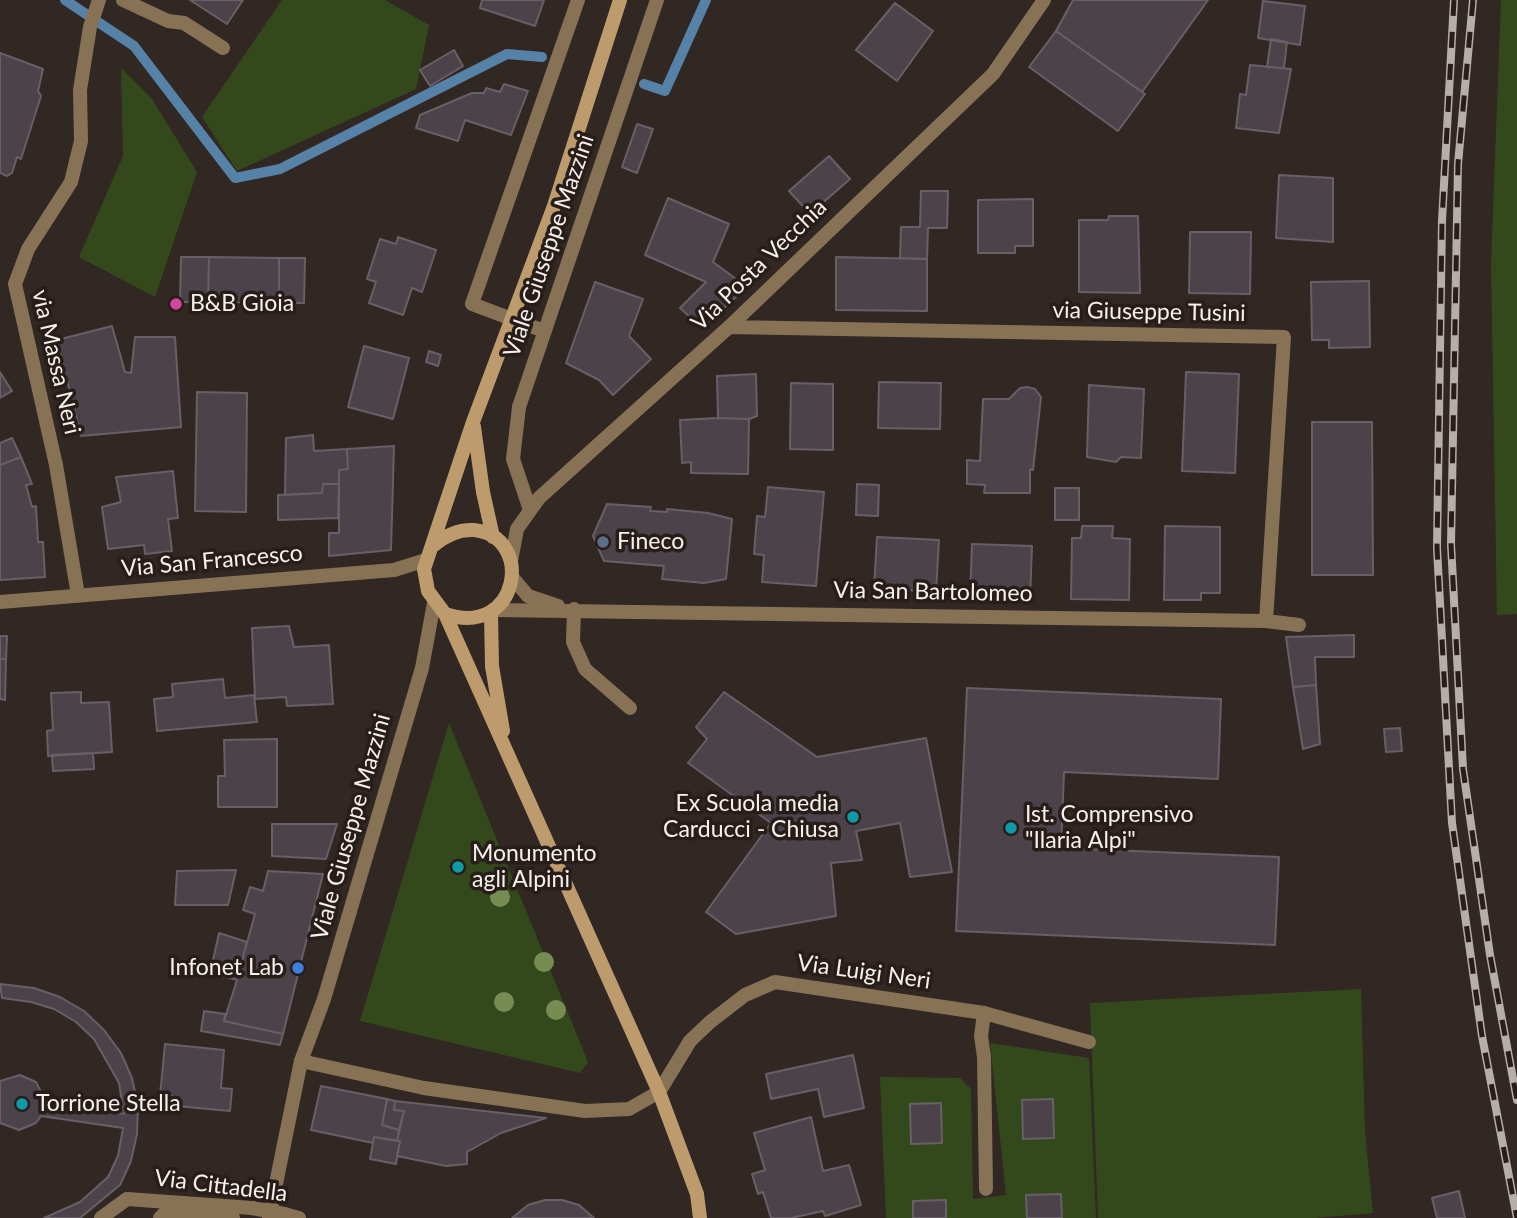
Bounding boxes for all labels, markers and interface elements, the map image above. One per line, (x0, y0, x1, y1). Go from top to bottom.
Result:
street label: Viale Giuseppe Mazzini (498, 131, 600, 361)
street label: Via Posta Vecchia (685, 193, 833, 337)
street label: via Massa Neri (26, 287, 86, 437)
place label: B&B Gioia (190, 290, 294, 318)
marker: B&B Gioia (168, 296, 184, 312)
street label: via Giuseppe Tusini (1052, 297, 1246, 327)
place label: Fineco (617, 528, 684, 556)
marker: Fineco (595, 534, 611, 550)
street label: Via San Francesco (120, 539, 304, 583)
street label: Via San Bartolomeo (833, 576, 1033, 608)
street label: Viale Giuseppe Mazzini (305, 711, 397, 943)
place label: Ex Scuola media Carducci - Chiusa (663, 790, 839, 844)
place label: Ist. Comprensivo "Ilaria Alpi" (1025, 801, 1194, 855)
marker: Ex Scuola media Carducci - Chiusa (845, 809, 861, 825)
marker: Ist. Comprensivo "Ilaria Alpi" (1003, 820, 1019, 836)
place label: Monumento agli Alpini (472, 840, 597, 894)
marker: Monumento agli Alpini (450, 859, 466, 875)
street label: Via Luigi Neri (795, 949, 933, 995)
place label: Infonet Lab (169, 954, 284, 982)
marker: Infonet Lab (290, 960, 306, 976)
place label: Torrione Stella (36, 1090, 181, 1118)
marker: Torrione Stella (14, 1096, 30, 1112)
street label: Via Cittadella (153, 1164, 289, 1208)

